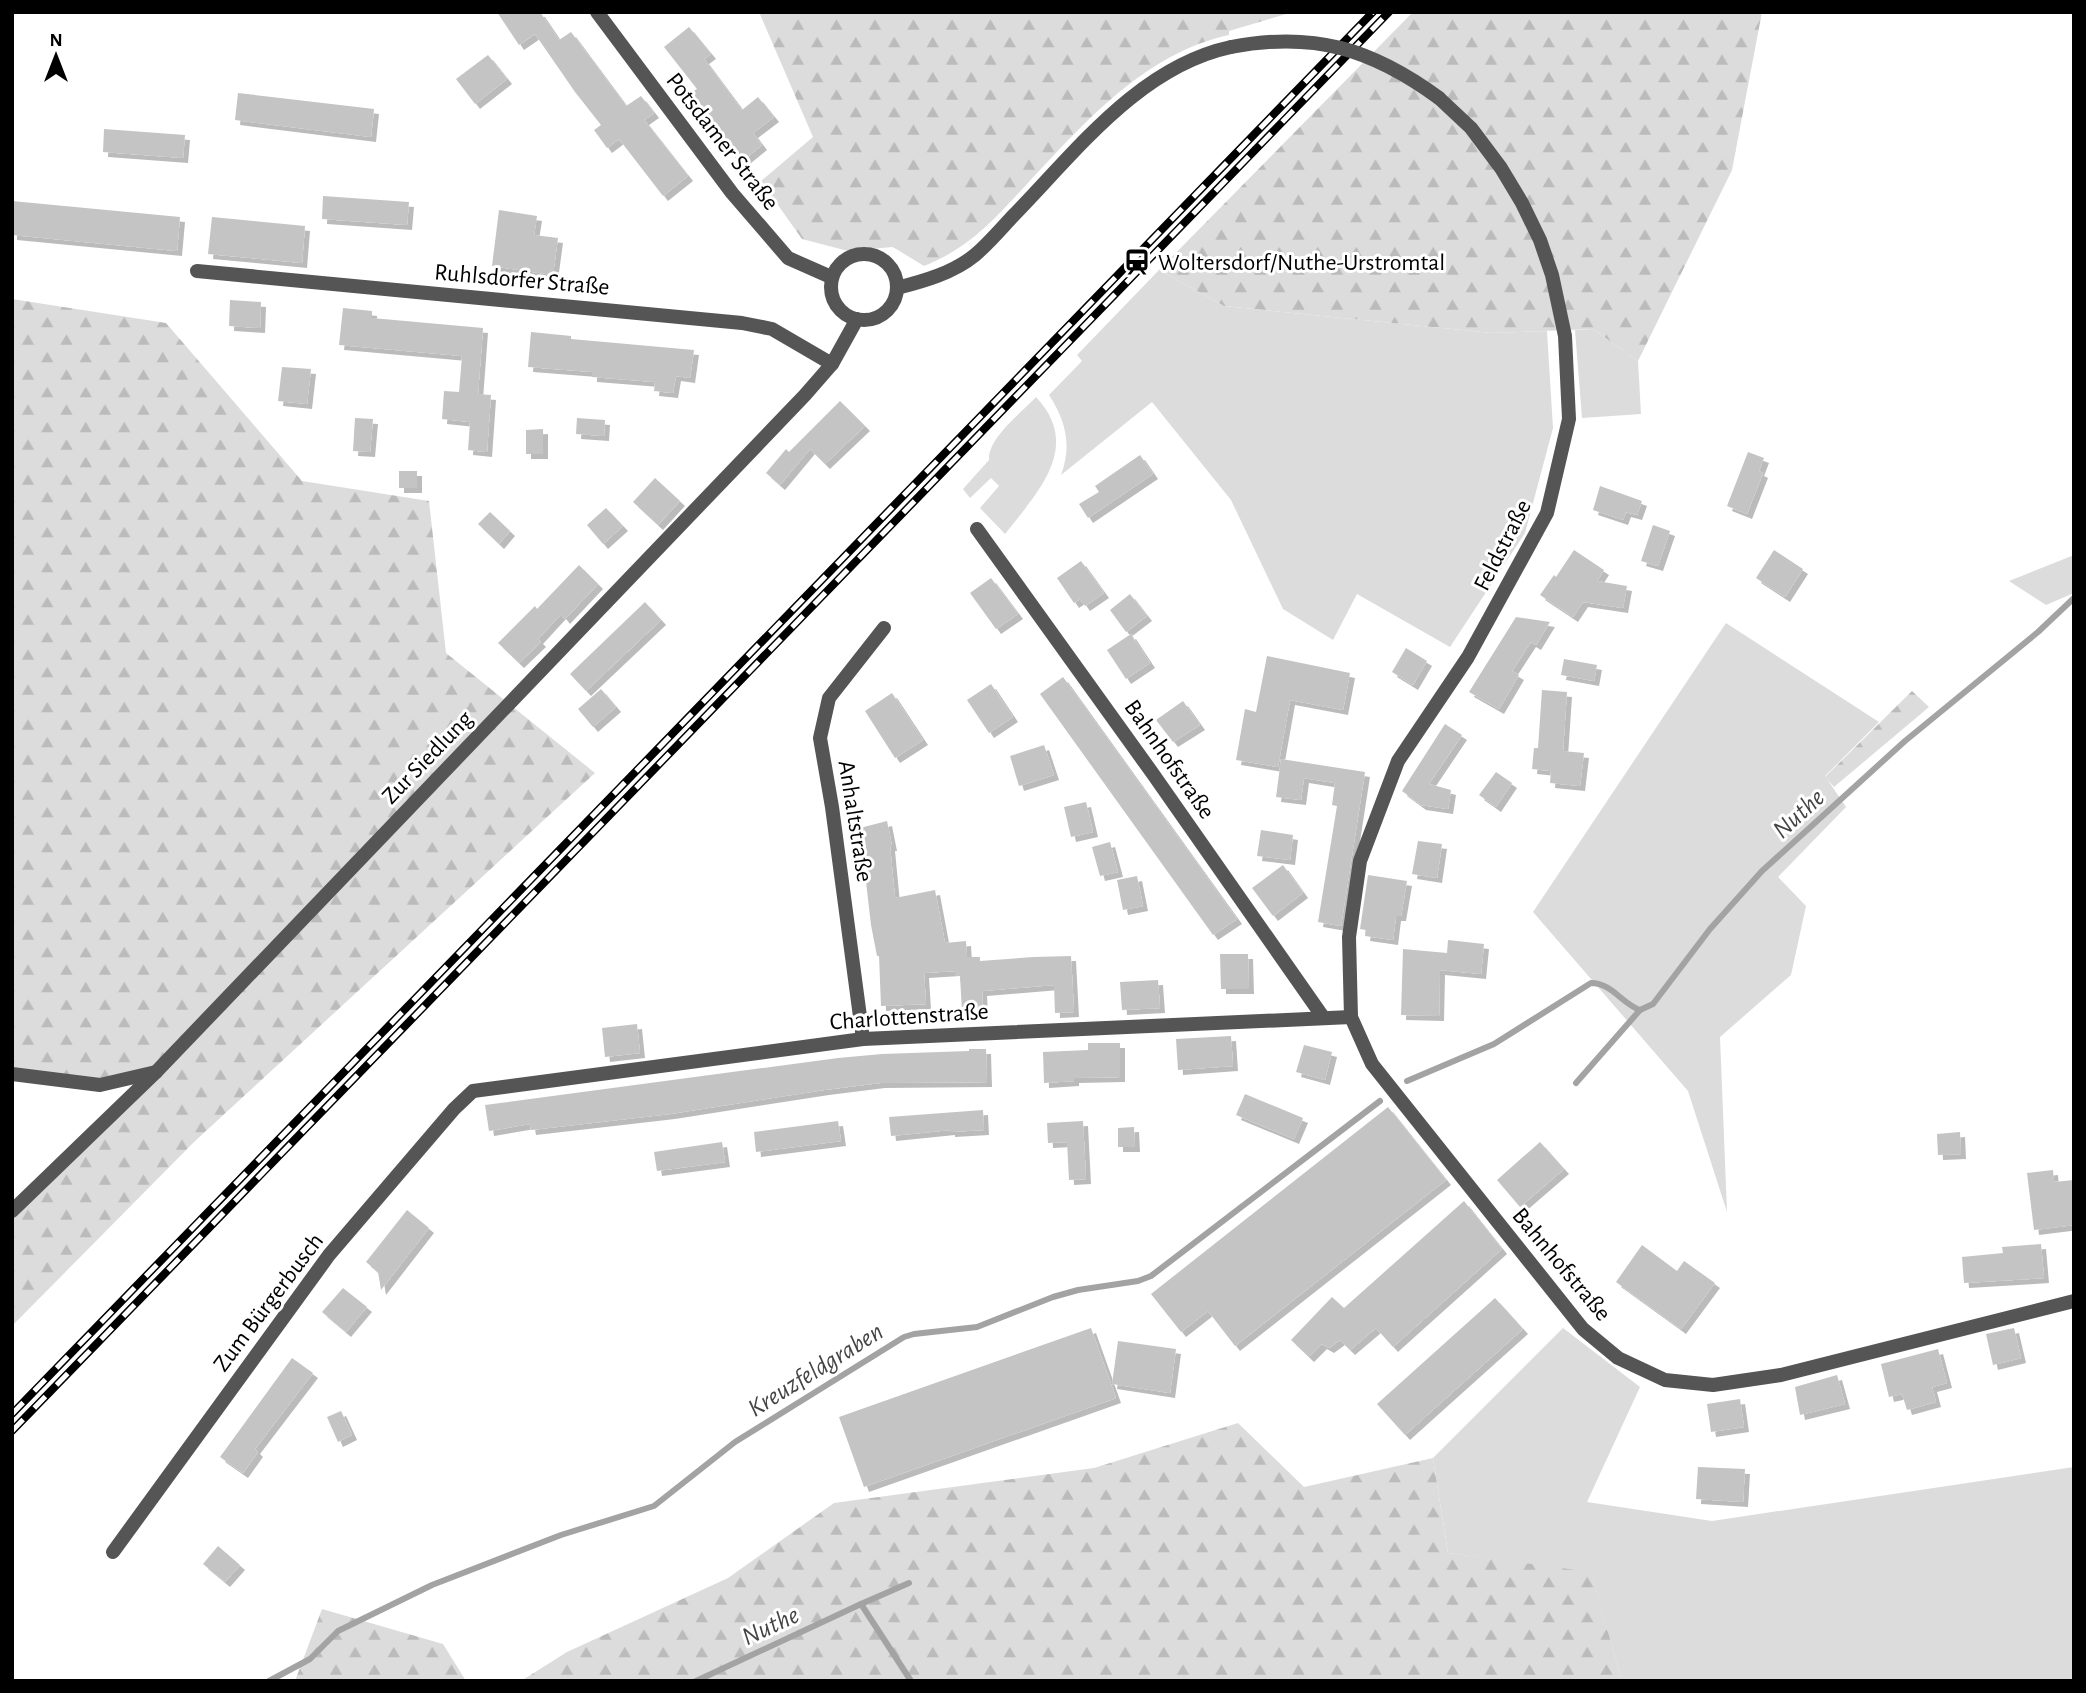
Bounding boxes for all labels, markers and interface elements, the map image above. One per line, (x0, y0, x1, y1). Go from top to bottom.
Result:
north arrow (21, 21, 91, 91)
text: N (49, 31, 63, 50)
street label: Potsdamer Straße (661, 68, 783, 215)
station icon: Woltersdorf/Nuthe-Urstromtal (1122, 247, 1152, 277)
place label: Woltersdorf/Nuthe-Urstromtal (1158, 251, 1445, 275)
street label: Ruhlsdorfer Straße (433, 260, 610, 300)
street label: Feldstraße (1470, 496, 1536, 595)
street label: Bahnhofstraße (1119, 696, 1219, 823)
street label: Zur Siedlung (378, 706, 478, 809)
street label: Anhaltstraße (834, 759, 876, 884)
water label: Nuthe (1768, 784, 1830, 843)
street label: Charlottenstraße (829, 999, 989, 1035)
street label: Bahnhofstraße (1507, 1204, 1615, 1326)
street label: Zum Bürgerbusch (209, 1229, 328, 1376)
water label: Kreuzfeldgraben (743, 1318, 888, 1422)
water label: Nuthe (738, 1601, 803, 1650)

